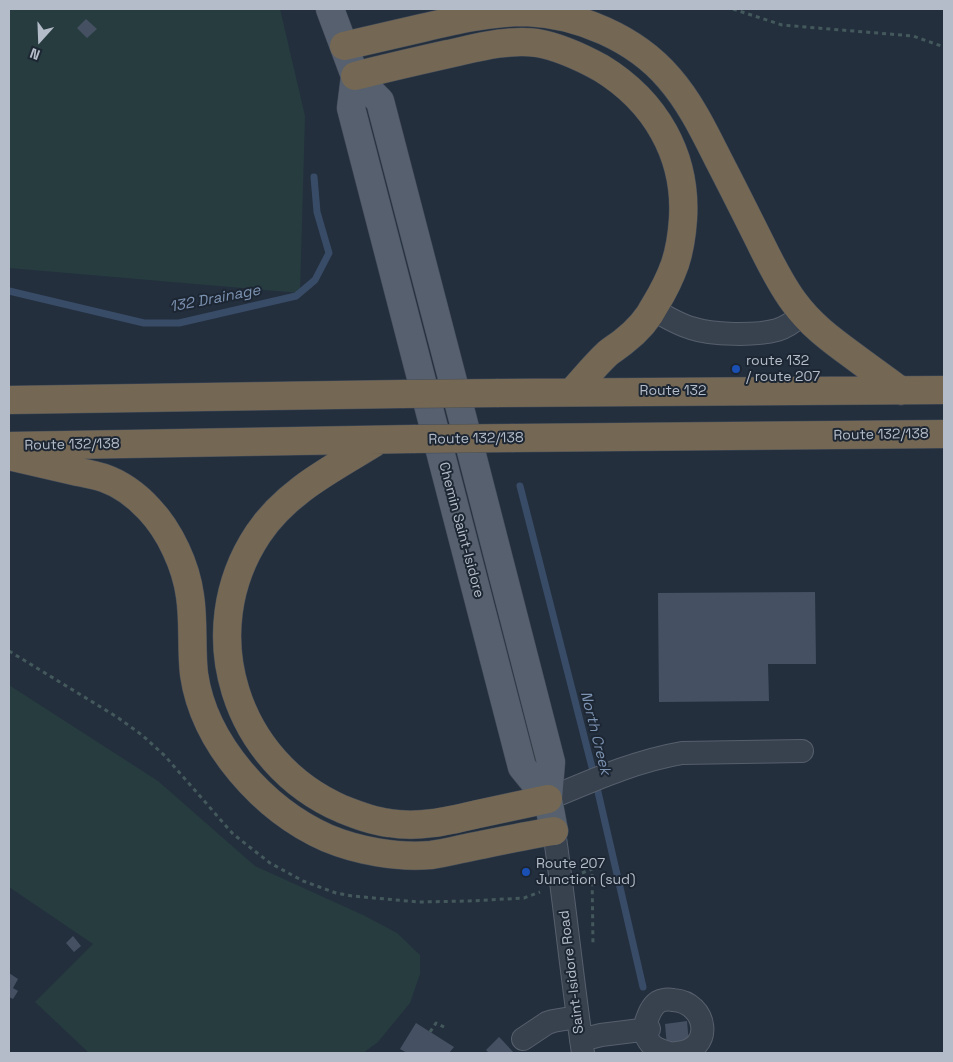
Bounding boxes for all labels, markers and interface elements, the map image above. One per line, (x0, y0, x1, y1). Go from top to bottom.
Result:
north arrow (15, 15, 65, 65)
text: N (27, 44, 42, 64)
water label: 132 Drainage (168, 281, 262, 317)
place label: route 132 / route 207 (746, 353, 820, 386)
marker: route 132 / route 207 (730, 363, 742, 375)
street label: Route 132 (640, 383, 706, 399)
street label: Route 132/138 (833, 426, 929, 444)
street label: Route 132/138 (428, 430, 524, 448)
street label: Route 132/138 (24, 436, 120, 454)
street label: Chemin Saint-Isidore (435, 460, 487, 600)
water label: North Creek (576, 689, 614, 777)
place label: Route 207 Junction (sud) (536, 856, 635, 889)
marker: Route 207 Junction (sud) (520, 866, 532, 878)
street label: Saint-Isidore Road (556, 909, 588, 1035)

